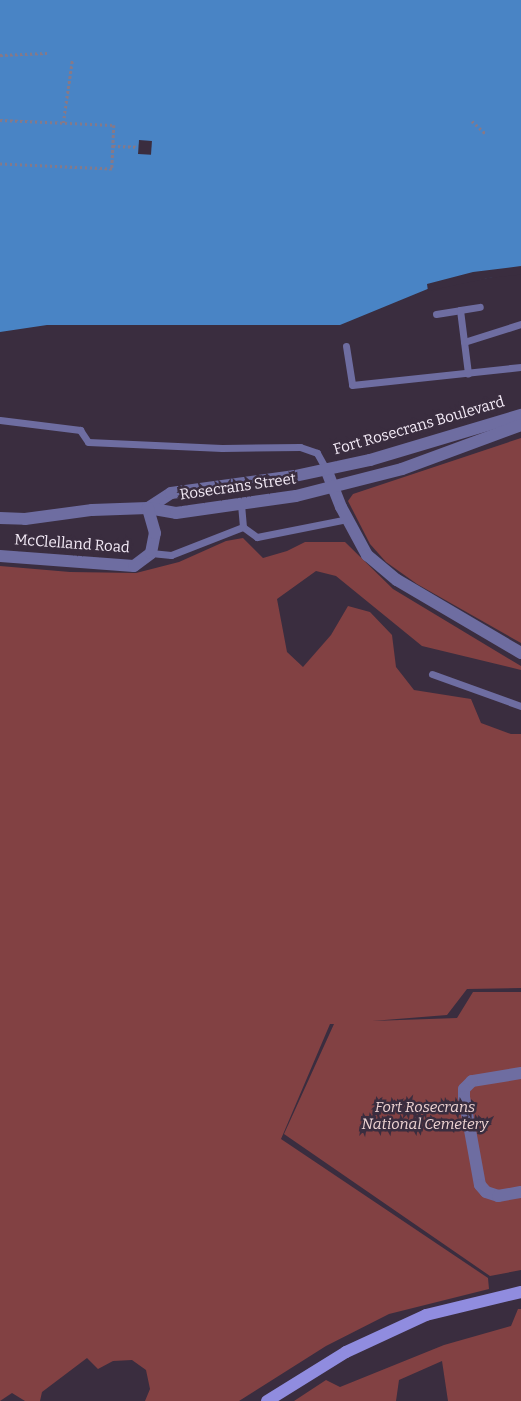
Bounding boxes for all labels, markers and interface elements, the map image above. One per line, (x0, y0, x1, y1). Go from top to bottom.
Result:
street label: Fort Rosecrans Boulevard (331, 393, 507, 459)
street label: Rosecrans Street (179, 470, 297, 504)
street label: McClelland Road (14, 531, 130, 557)
park label: Fort Rosecrans National Cemetery (362, 1098, 488, 1133)

